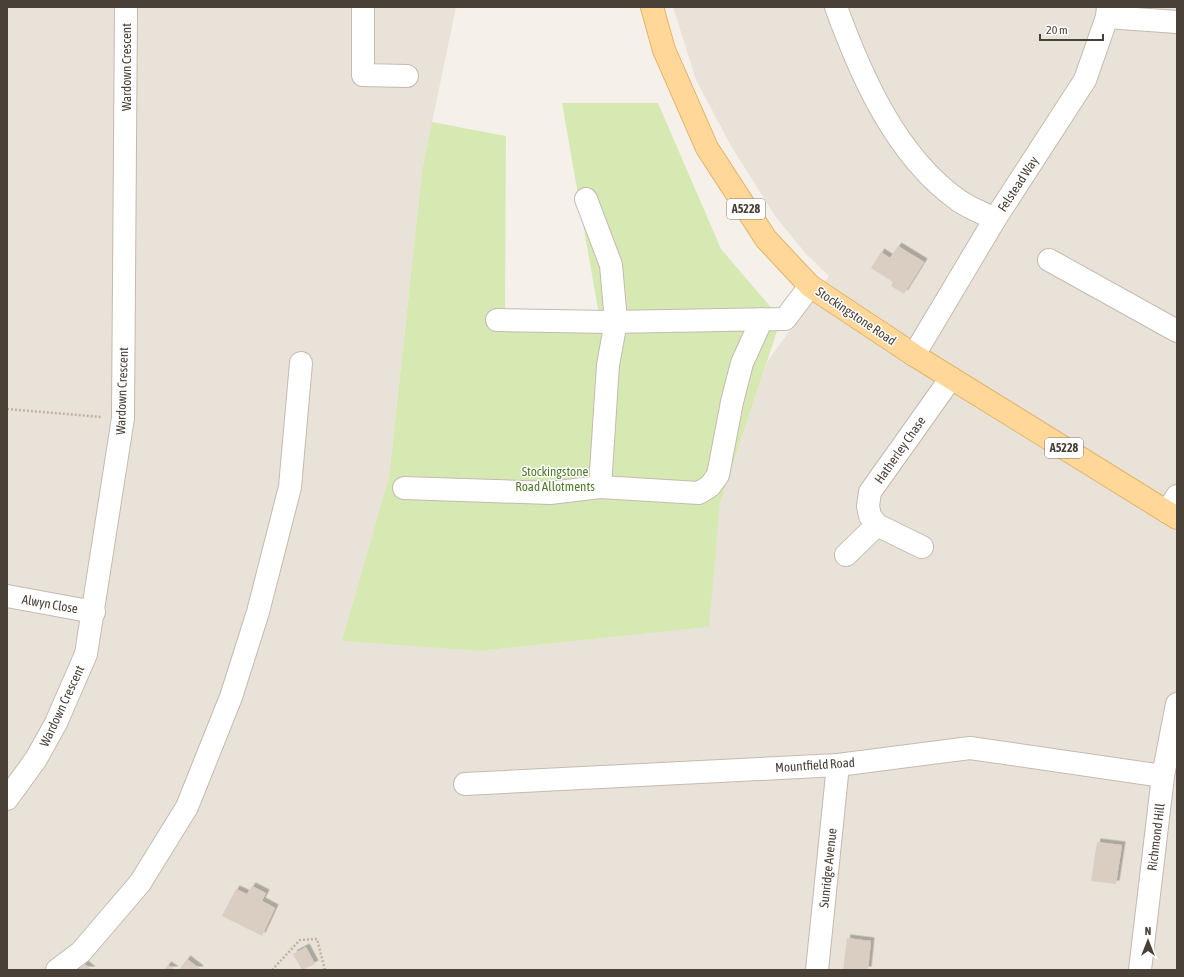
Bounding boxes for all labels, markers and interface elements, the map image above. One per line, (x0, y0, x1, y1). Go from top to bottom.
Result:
scale bar (1040, 16, 1103, 42)
street label: Wardown Crescent (119, 23, 134, 111)
text: 20 m (1046, 23, 1068, 37)
street label: Felstead Way (995, 153, 1042, 214)
road number: A5228 (727, 199, 765, 219)
street label: Stockingstone Road (813, 284, 899, 348)
street label: Wardown Crescent (113, 347, 131, 435)
street label: Hatherley Chase (871, 414, 929, 486)
road number: A5228 (1045, 438, 1083, 458)
park label: Stockingstone Road Allotments (515, 464, 595, 494)
street label: Alwyn Close (21, 592, 79, 616)
street label: Wardown Crescent (37, 663, 87, 749)
street label: Mountfield Road (775, 755, 855, 775)
street label: Richmond Hill (1144, 802, 1168, 872)
street label: Sunridge Avenue (816, 827, 840, 909)
north arrow (1128, 921, 1168, 961)
text: N (1145, 925, 1151, 937)

